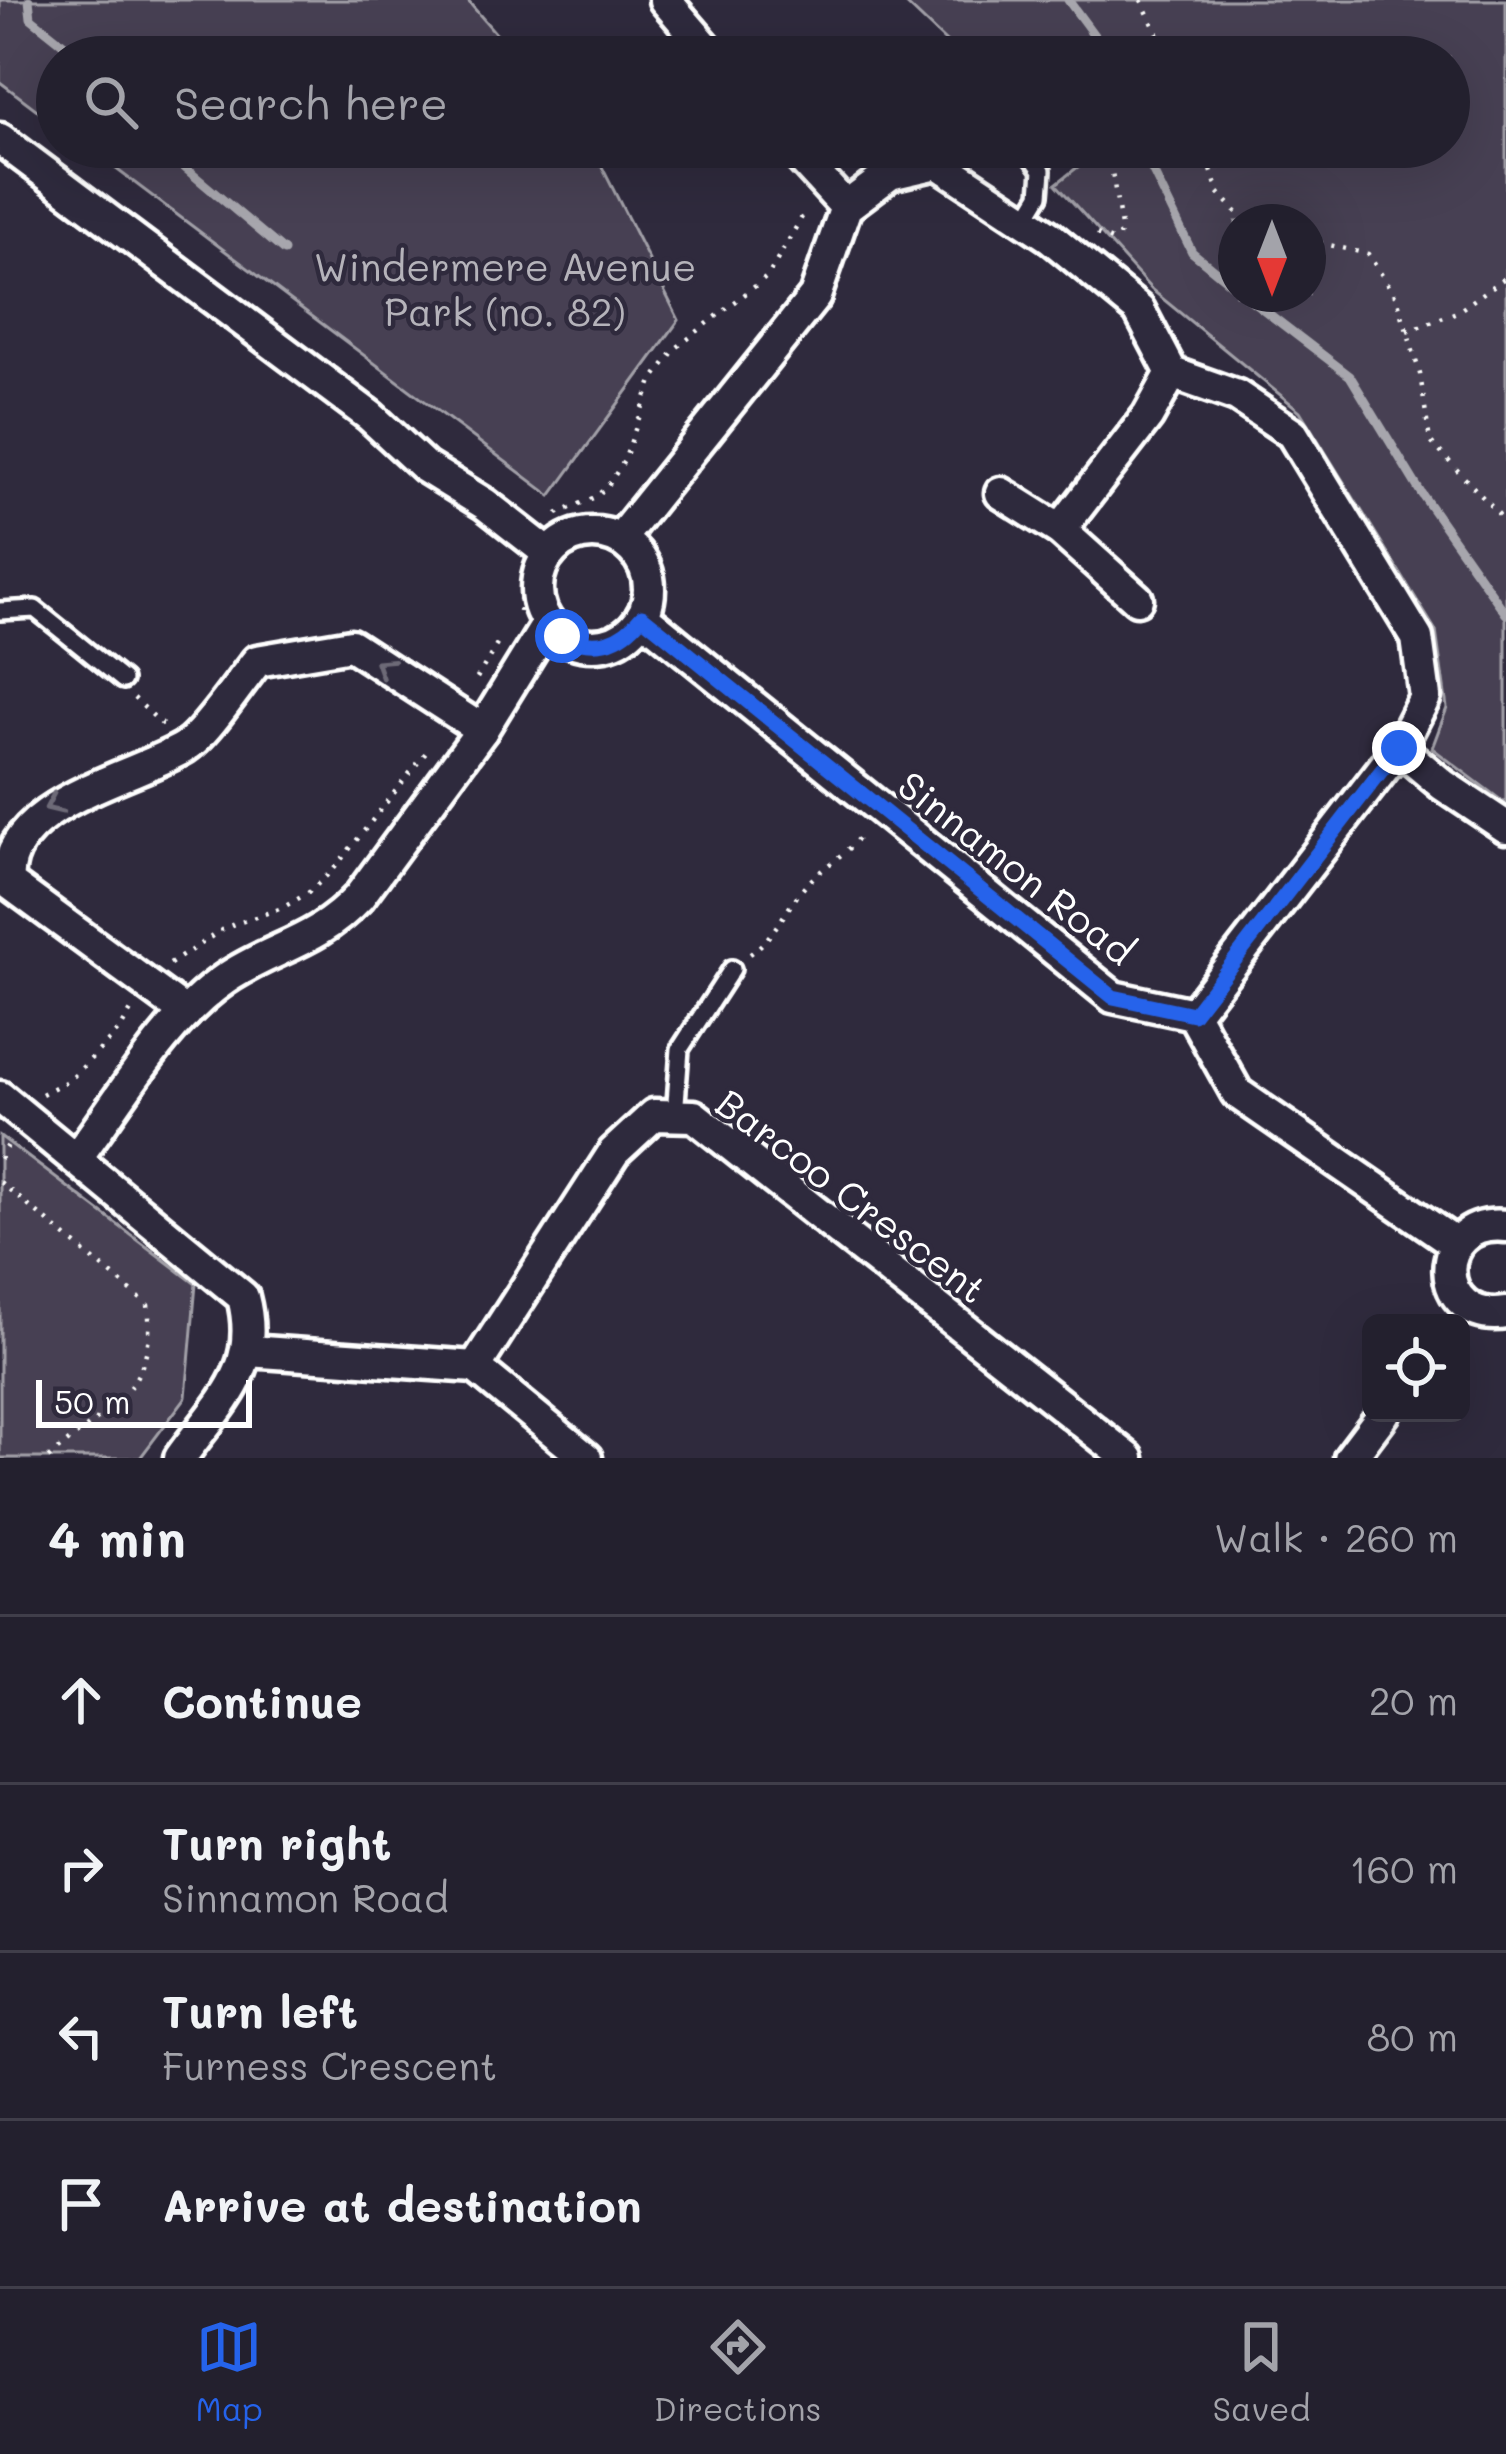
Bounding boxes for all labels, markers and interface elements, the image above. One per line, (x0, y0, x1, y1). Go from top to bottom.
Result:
search box (36, 36, 1470, 168)
icon: search (78, 69, 144, 135)
text: Search here (174, 73, 448, 131)
north arrow (1218, 204, 1326, 312)
park label: Windermere Avenue Park (no. 82) (314, 240, 696, 336)
route start (535, 609, 589, 663)
one-way arrow (375, 658, 397, 680)
route end (1372, 721, 1426, 775)
street label: Sinnamon Road (888, 759, 1146, 975)
one-way arrow (44, 790, 66, 814)
street label: Barcoo Crescent (706, 1077, 998, 1313)
map controls (1362, 1314, 1470, 1422)
button: locate (1362, 1314, 1470, 1422)
scale bar (36, 1374, 252, 1427)
text: 50 m (54, 1379, 130, 1422)
text: 4 min (48, 1503, 186, 1570)
text: Walk · 260 m (1214, 1511, 1458, 1562)
icon: ahead (48, 1667, 114, 1733)
text: Continue (162, 1671, 362, 1729)
text: 20 m (1369, 1674, 1458, 1725)
text: Turn right (162, 1813, 391, 1871)
icon: right (48, 1835, 114, 1901)
text: 160 m (1349, 1842, 1458, 1893)
text: Sinnamon Road (162, 1871, 449, 1922)
text: Turn left (162, 1981, 358, 2039)
icon: left (48, 2003, 114, 2069)
text: 80 m (1367, 2010, 1458, 2061)
text: Furness Crescent (162, 2039, 497, 2090)
icon: arrive (48, 2171, 114, 2237)
text: Arrive at destination (162, 2175, 642, 2233)
tab: Map (196, 2314, 263, 2429)
tab: Directions (654, 2314, 821, 2429)
tab: Saved (1213, 2314, 1310, 2429)

